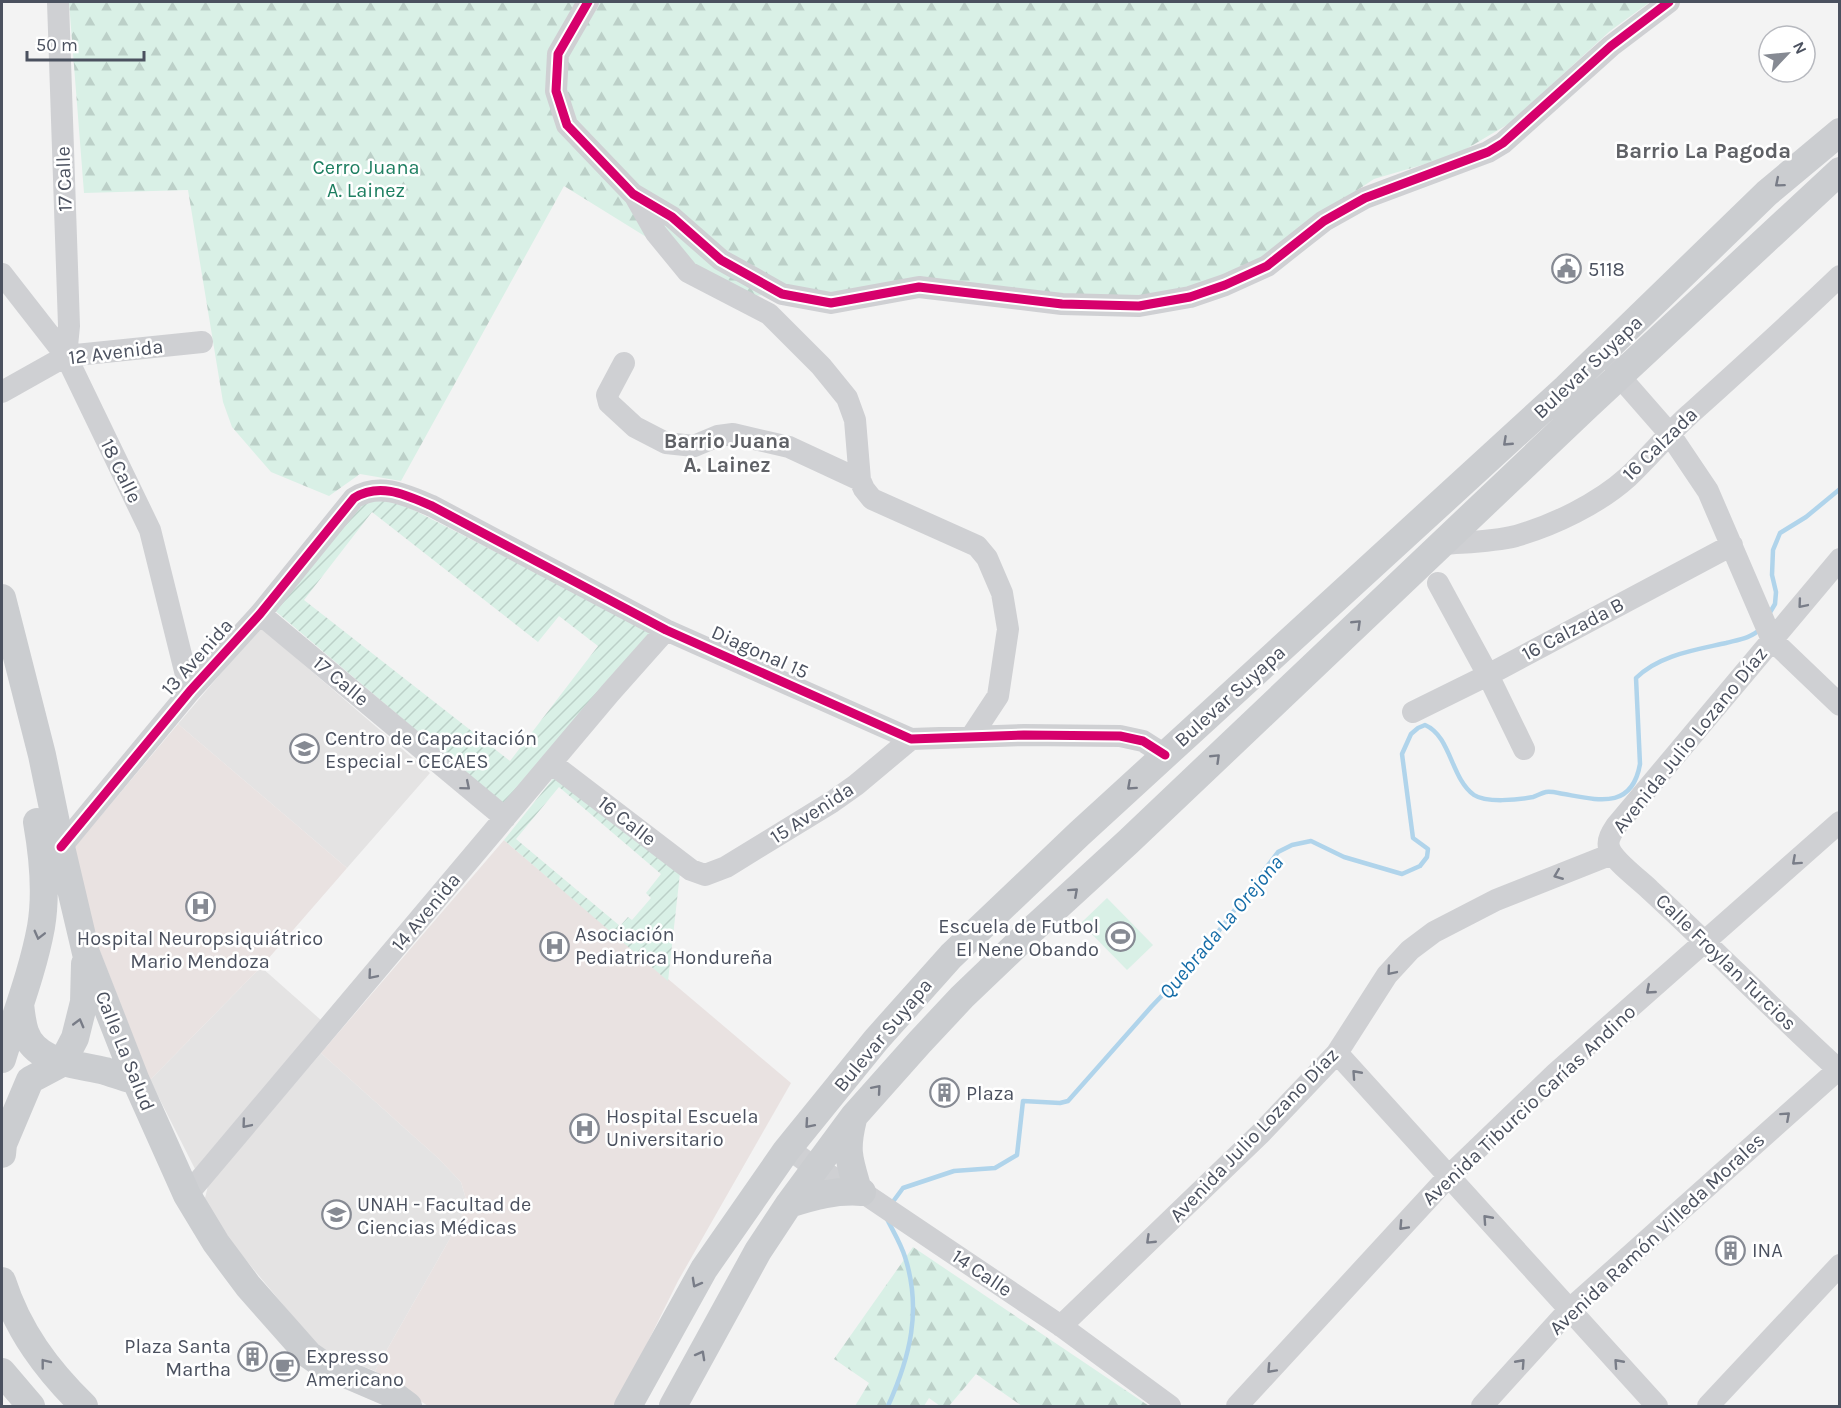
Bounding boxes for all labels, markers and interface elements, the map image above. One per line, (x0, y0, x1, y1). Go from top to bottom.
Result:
scale bar (27, 24, 144, 62)
north arrow (1757, 24, 1817, 84)
text: 50 m (36, 34, 78, 56)
text: N (1789, 38, 1811, 57)
district label: Barrio La Pagoda (1615, 138, 1791, 164)
street label: 17 Calle (51, 146, 77, 212)
park label: Cerro Juana A. Lainez (313, 156, 419, 202)
one-way arrow (1775, 176, 1786, 187)
public building icon: 5118 (1551, 253, 1583, 285)
place label: 5118 (1588, 258, 1625, 281)
street label: Bulevar Suyapa (1529, 311, 1647, 423)
street label: 12 Avenida (67, 335, 165, 369)
street label: 16 Calzada (1618, 403, 1702, 485)
district label: Barrio Juana A. Lainez (664, 429, 790, 477)
street label: 18 Calle (96, 435, 146, 507)
one-way arrow (1504, 435, 1514, 446)
street label: 16 Calzada B (1518, 593, 1628, 665)
one-way arrow (1799, 597, 1810, 608)
street label: 13 Avenida (157, 614, 237, 700)
street label: Diagonal 15 (708, 620, 812, 684)
one-way arrow (1351, 620, 1361, 631)
street label: Bulevar Suyapa (1170, 640, 1290, 752)
street label: Avenida Julio Lozano Díaz (1608, 642, 1772, 838)
street label: 17 Calle (309, 651, 373, 711)
place label: Centro de Capacitación Especial - CECAES (325, 727, 537, 773)
school or university icon: Centro de Capacitación Especial - CECAES (288, 733, 320, 765)
one-way arrow (1209, 755, 1220, 766)
one-way arrow (459, 778, 470, 789)
street label: 15 Avenida (766, 778, 858, 848)
one-way arrow (1127, 779, 1138, 790)
street label: 16 Calle (593, 791, 661, 851)
water label: Quebrada La Orejona (1154, 850, 1288, 1004)
one-way arrow (1792, 854, 1803, 865)
street label: 14 Avenida (387, 868, 465, 956)
one-way arrow (1553, 868, 1564, 881)
one-way arrow (1067, 888, 1077, 899)
street label: Calle Froylan Turcios (1651, 889, 1801, 1035)
hospital icon: Hospital Neuropsiquiátrico Mario Mendoza (184, 891, 216, 923)
place label: Escuela de Futbol El Nene Obando (938, 915, 1099, 961)
sports icon: Escuela de Futbol El Nene Obando (1104, 921, 1136, 953)
place label: Asociación Pediatrica Hondureña (575, 923, 773, 969)
place label: Hospital Neuropsiquiátrico Mario Mendoza (77, 927, 323, 973)
one-way arrow (33, 929, 46, 939)
hospital icon: Asociación Pediatrica Hondureña (538, 930, 570, 962)
one-way arrow (1387, 964, 1398, 975)
one-way arrow (368, 968, 379, 979)
street label: Bulevar Suyapa (829, 974, 937, 1096)
one-way arrow (1646, 983, 1657, 994)
street label: Calle La Salud (91, 988, 159, 1114)
street label: Avenida Tiburcio Carías Andino (1418, 1000, 1640, 1210)
one-way arrow (72, 1018, 84, 1029)
street label: Avenida Julio Lozano Díaz (1165, 1043, 1343, 1227)
one-way arrow (1352, 1070, 1363, 1081)
building icon: Plaza (929, 1077, 961, 1109)
place label: Plaza (966, 1082, 1014, 1105)
one-way arrow (870, 1085, 881, 1096)
place label: Hospital Escuela Universitario (606, 1105, 758, 1151)
hospital icon: Hospital Escuela Universitario (569, 1112, 601, 1144)
one-way arrow (1780, 1112, 1790, 1123)
one-way arrow (242, 1117, 253, 1128)
one-way arrow (805, 1117, 816, 1128)
street label: Avenida Ramón Villeda Morales (1545, 1128, 1769, 1340)
place label: UNAH - Facultad de Ciencias Médicas (357, 1193, 531, 1239)
school or university icon: UNAH - Facultad de Ciencias Médicas (320, 1199, 352, 1231)
one-way arrow (1483, 1215, 1494, 1226)
one-way arrow (1399, 1219, 1410, 1230)
one-way arrow (1146, 1233, 1157, 1244)
building icon: INA (1715, 1234, 1747, 1266)
place label: INA (1752, 1239, 1783, 1262)
street label: 14 Calle (948, 1245, 1016, 1301)
one-way arrow (692, 1277, 703, 1287)
place label: Plaza Santa Martha (124, 1335, 231, 1381)
building icon: Plaza Santa Martha (236, 1341, 268, 1373)
place label: Expresso Americano (306, 1345, 404, 1391)
cafe icon: Expresso Americano (269, 1351, 301, 1383)
one-way arrow (694, 1351, 705, 1361)
one-way arrow (41, 1359, 52, 1370)
one-way arrow (1514, 1359, 1525, 1370)
one-way arrow (1614, 1359, 1625, 1370)
one-way arrow (1267, 1363, 1278, 1373)

